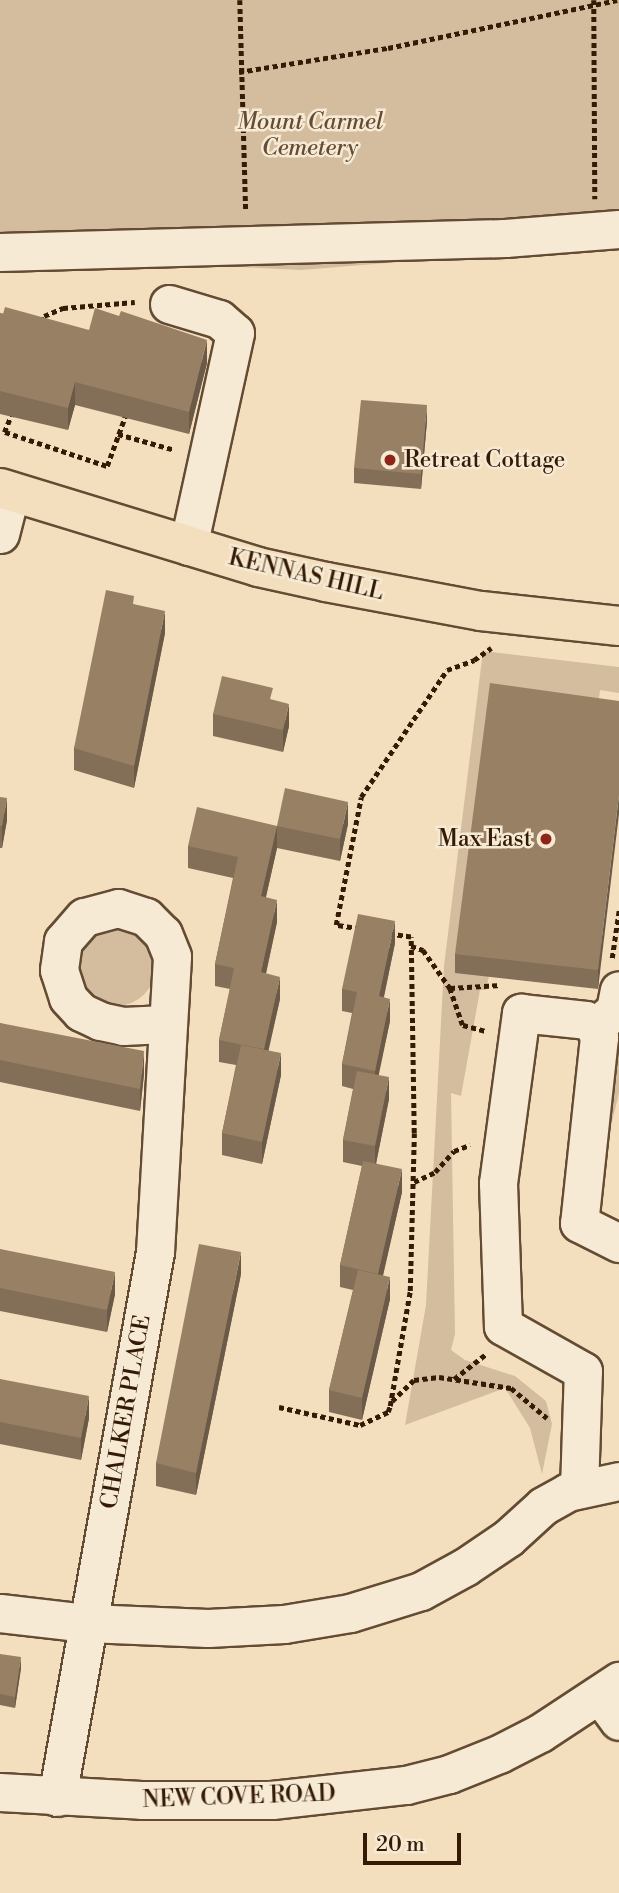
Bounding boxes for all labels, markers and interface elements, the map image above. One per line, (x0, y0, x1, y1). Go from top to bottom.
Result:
park label: Mount Carmel Cemetery (237, 108, 383, 162)
place label: Retreat Cottage (404, 446, 565, 474)
marker: Retreat Cottage (382, 452, 398, 468)
street label: KENNAS HILL (226, 544, 386, 606)
place label: Max East (438, 825, 532, 853)
marker: Max East (538, 831, 554, 847)
street label: CHALKER PLACE (95, 1313, 157, 1511)
street label: NEW COVE ROAD (142, 1780, 336, 1814)
scale bar (367, 1820, 465, 1864)
text: 20 m (376, 1832, 425, 1858)

